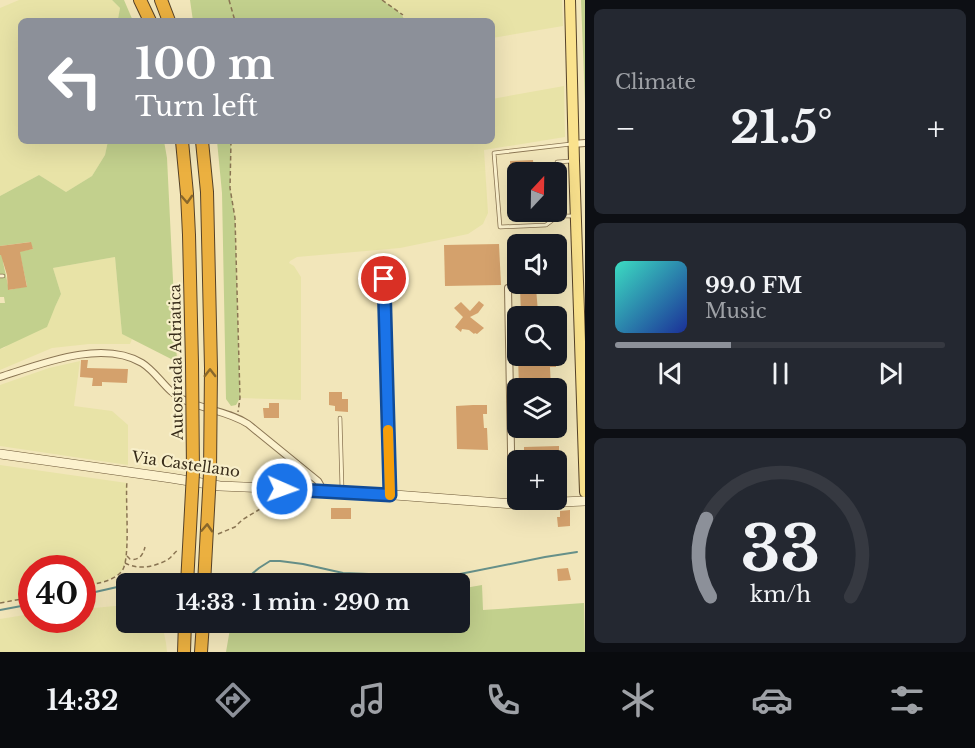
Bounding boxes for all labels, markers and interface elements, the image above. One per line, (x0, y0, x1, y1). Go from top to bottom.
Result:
text: 100 m (135, 38, 274, 90)
icon: left (36, 42, 114, 120)
text: Climate (615, 70, 696, 94)
text: Turn left (135, 90, 258, 123)
text: 21.5° (730, 99, 833, 155)
text: − (615, 108, 636, 149)
text: + (927, 108, 945, 149)
north arrow (507, 162, 567, 222)
map controls (507, 162, 567, 510)
one-way arrow (181, 195, 194, 204)
button: sound (507, 234, 567, 294)
pin (358, 253, 409, 304)
icon: arrive (367, 262, 400, 295)
text: 99.0 FM (705, 272, 802, 299)
street label: Autostrada Adriatica (165, 283, 187, 441)
text: Music (705, 299, 766, 323)
button: search (507, 306, 567, 366)
icon: previous (654, 357, 687, 390)
icon: pause (764, 357, 797, 390)
icon: next (874, 357, 907, 390)
one-way arrow (204, 368, 217, 377)
button: layers (507, 378, 567, 438)
street label: Via Castellano (130, 447, 241, 481)
button: + (507, 450, 567, 510)
position arrow (250, 457, 314, 521)
text: 33 (740, 511, 820, 589)
one-way arrow (201, 524, 214, 533)
speed limit sign: 40 (18, 555, 96, 633)
text: km/h (750, 582, 811, 609)
text: 14:33 · 1 min · 290 m (176, 589, 410, 616)
icon: directions (212, 679, 254, 721)
icon: music (347, 679, 389, 721)
icon: phone (482, 679, 524, 721)
icon: climate (617, 679, 659, 721)
icon: car (751, 679, 793, 721)
icon: filters (886, 679, 928, 721)
text: 14:32 (46, 684, 119, 717)

